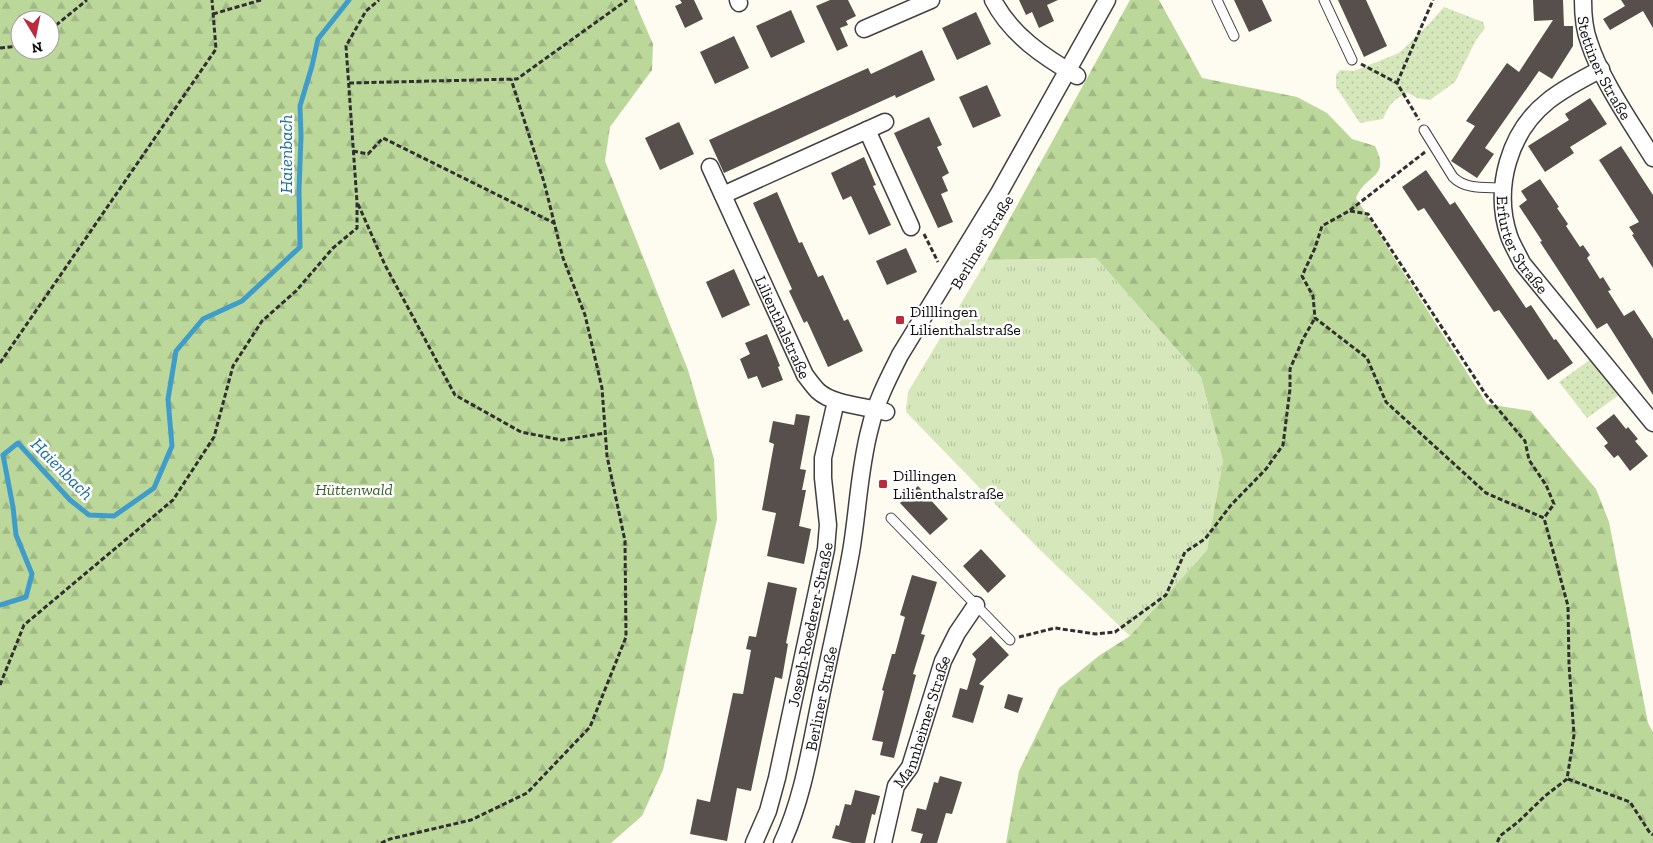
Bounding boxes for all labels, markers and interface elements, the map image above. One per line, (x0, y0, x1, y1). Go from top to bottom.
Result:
north arrow (10, 10, 60, 60)
street label: Stettiner Straße (1574, 15, 1636, 123)
text: N (30, 38, 44, 57)
water label: Haienbach (275, 115, 297, 193)
street label: Berliner Straße (947, 192, 1017, 292)
street label: Erfurter Straße (1493, 196, 1553, 297)
street label: Lilienthalstraße (751, 273, 815, 382)
place label: Dilllingen Lilienthalstraße (910, 302, 1021, 339)
marker: Dilllingen Lilienthalstraße (894, 314, 906, 326)
water label: Haienbach (26, 433, 98, 505)
place label: Dillingen Lilienthalstraße (893, 466, 1004, 503)
marker: Dillingen Lilienthalstraße (877, 478, 889, 490)
park label: Hüttenwald (315, 480, 393, 499)
street label: Joseph-Roederer-Straße (783, 542, 836, 709)
street label: Berliner Straße (801, 644, 841, 752)
street label: Mannheimer Straße (889, 652, 954, 791)

